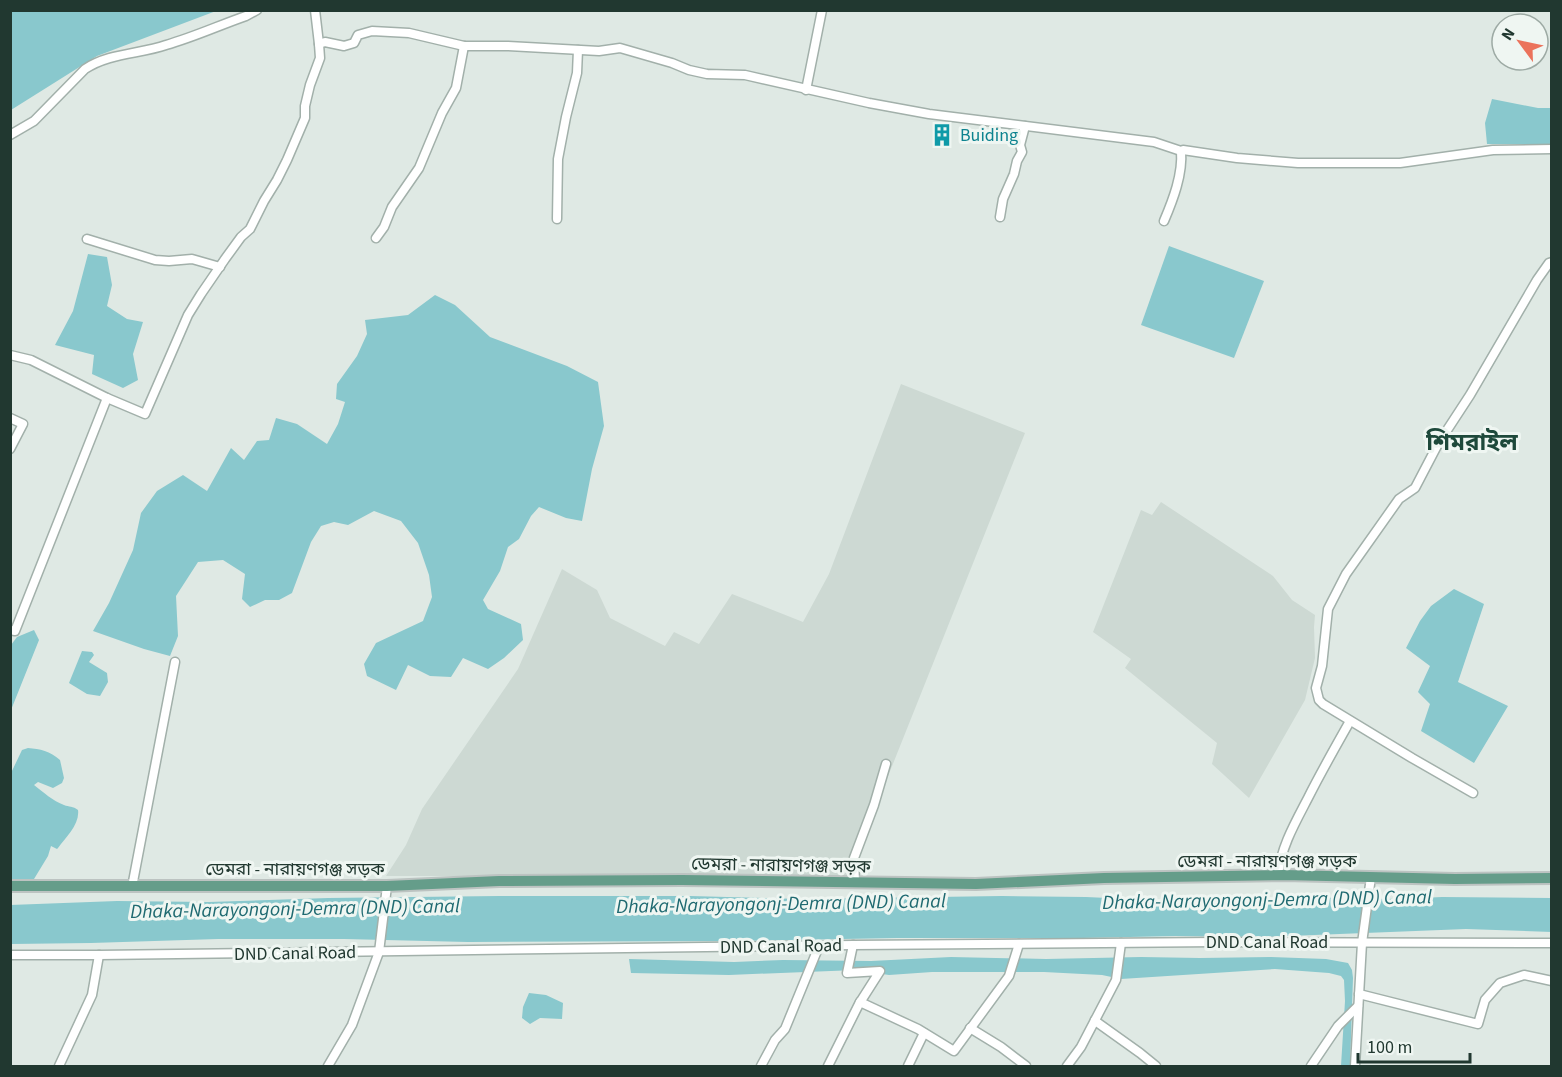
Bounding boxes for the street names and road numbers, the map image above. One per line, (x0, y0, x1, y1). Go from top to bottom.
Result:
street label: ডেমরা - নারায়ণগঞ্জ সড়ক (1177, 849, 1357, 874)
street label: ডেমরা - নারায়ণগঞ্জ সড়ক (691, 851, 872, 880)
street label: ডেমরা - নারায়ণগঞ্জ সড়ক (205, 857, 385, 882)
street label: DND Canal Road (1206, 930, 1328, 955)
street label: DND Canal Road (720, 933, 842, 960)
street label: DND Canal Road (234, 940, 356, 967)

